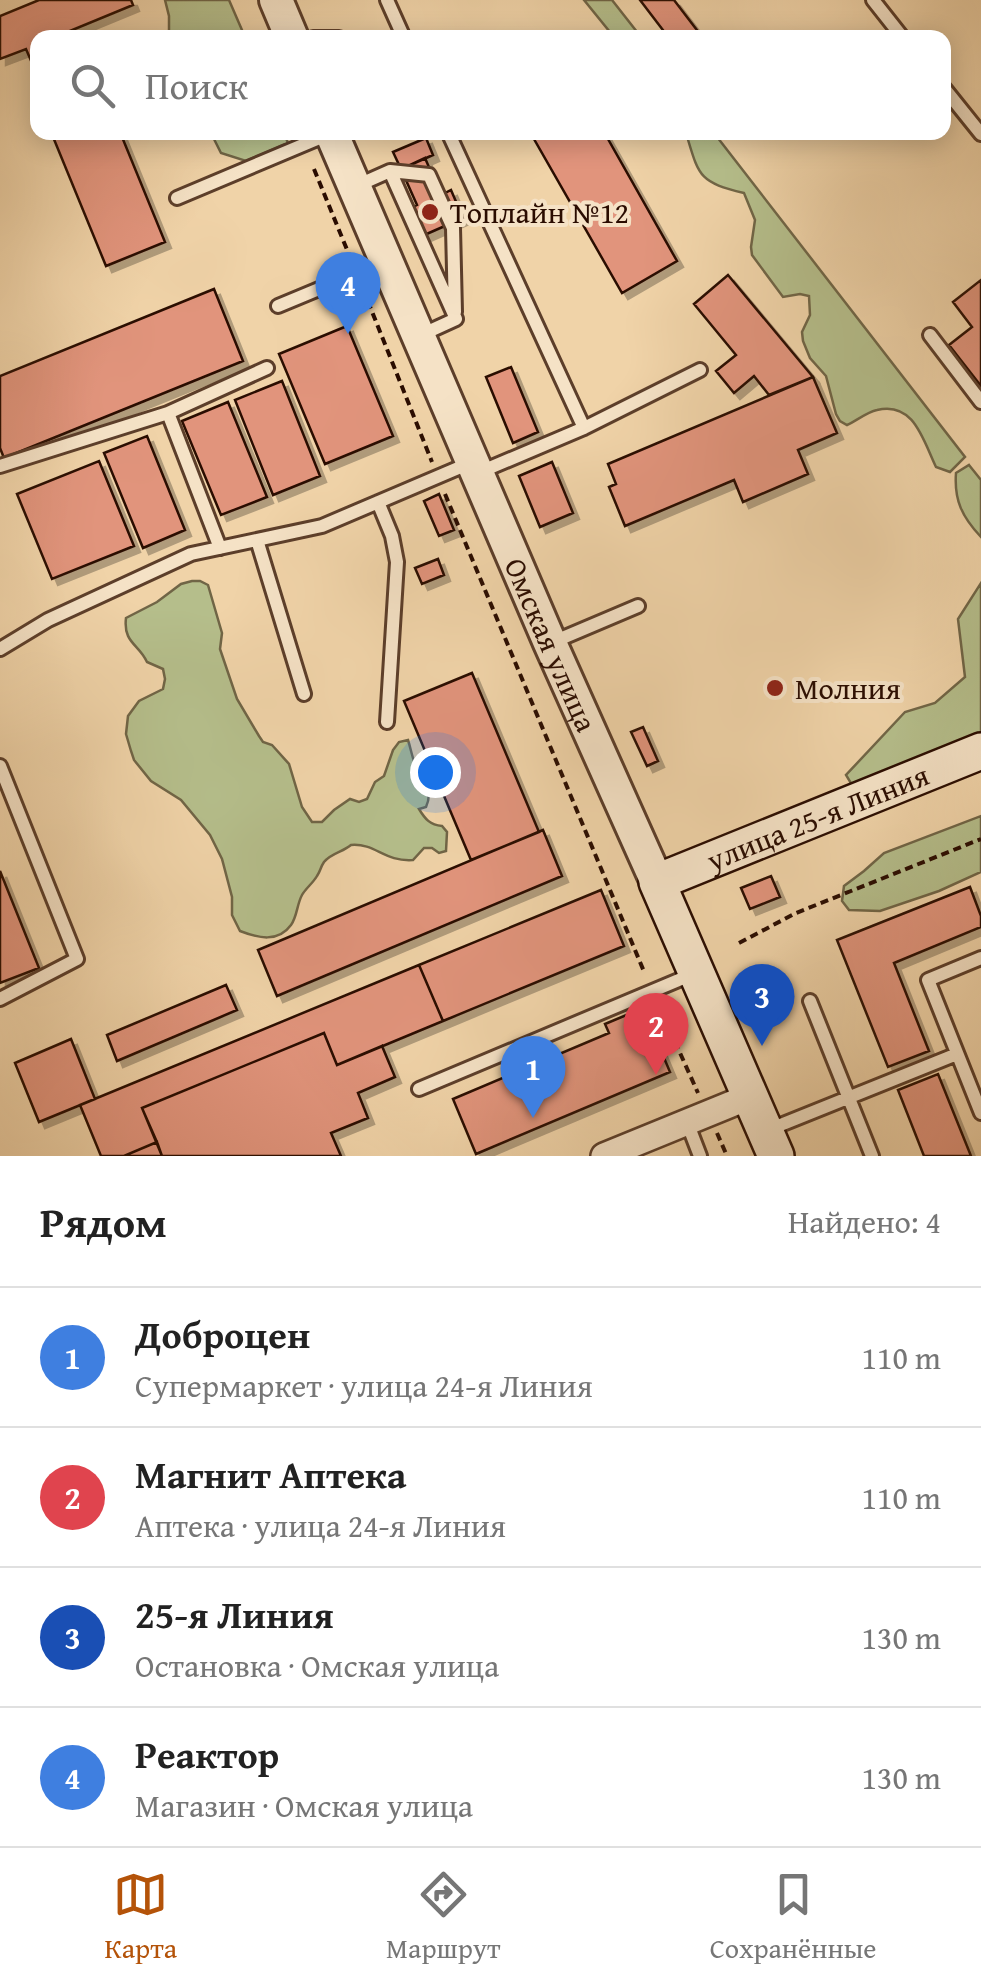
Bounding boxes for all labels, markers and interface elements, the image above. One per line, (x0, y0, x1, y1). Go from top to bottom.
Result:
search box (30, 30, 951, 140)
text: Поиск (145, 57, 248, 113)
icon: search (65, 58, 120, 113)
place label: Топлайн №12 (450, 190, 629, 234)
marker: Топлайн №12 (419, 201, 441, 223)
pin: 4 (316, 252, 380, 334)
street label: Омская улица (494, 551, 609, 739)
place label: Молния (795, 666, 901, 710)
marker: Молния (764, 677, 786, 699)
your location (410, 747, 461, 798)
street label: улица 25-я Линия (699, 752, 935, 882)
pin: 3 (730, 964, 794, 1046)
pin: 2 (624, 992, 688, 1075)
pin: 1 (500, 1036, 566, 1118)
text: Рядом (40, 1191, 167, 1252)
text: Найдено: 4 (788, 1198, 941, 1245)
text: Доброцен (135, 1306, 310, 1362)
text: 1 (64, 1334, 81, 1381)
text: 110 m (862, 1334, 941, 1381)
text: Супермаркет · улица 24-я Линия (135, 1362, 593, 1409)
text: Магнит Аптека (135, 1446, 406, 1502)
text: 2 (64, 1474, 81, 1521)
text: 110 m (862, 1474, 941, 1521)
text: Аптека · улица 24-я Линия (135, 1502, 506, 1549)
text: 25-я Линия (135, 1586, 334, 1642)
text: 3 (64, 1614, 81, 1661)
text: 130 m (862, 1614, 941, 1661)
text: Остановка · Омская улица (135, 1642, 499, 1689)
text: Реактор (135, 1726, 279, 1782)
text: 4 (64, 1754, 81, 1801)
text: 130 m (862, 1754, 941, 1801)
text: Магазин · Омская улица (135, 1782, 473, 1829)
tab: Карта (105, 1867, 177, 1968)
tab: Маршрут (386, 1867, 501, 1968)
tab: Сохранённые (710, 1867, 876, 1968)

